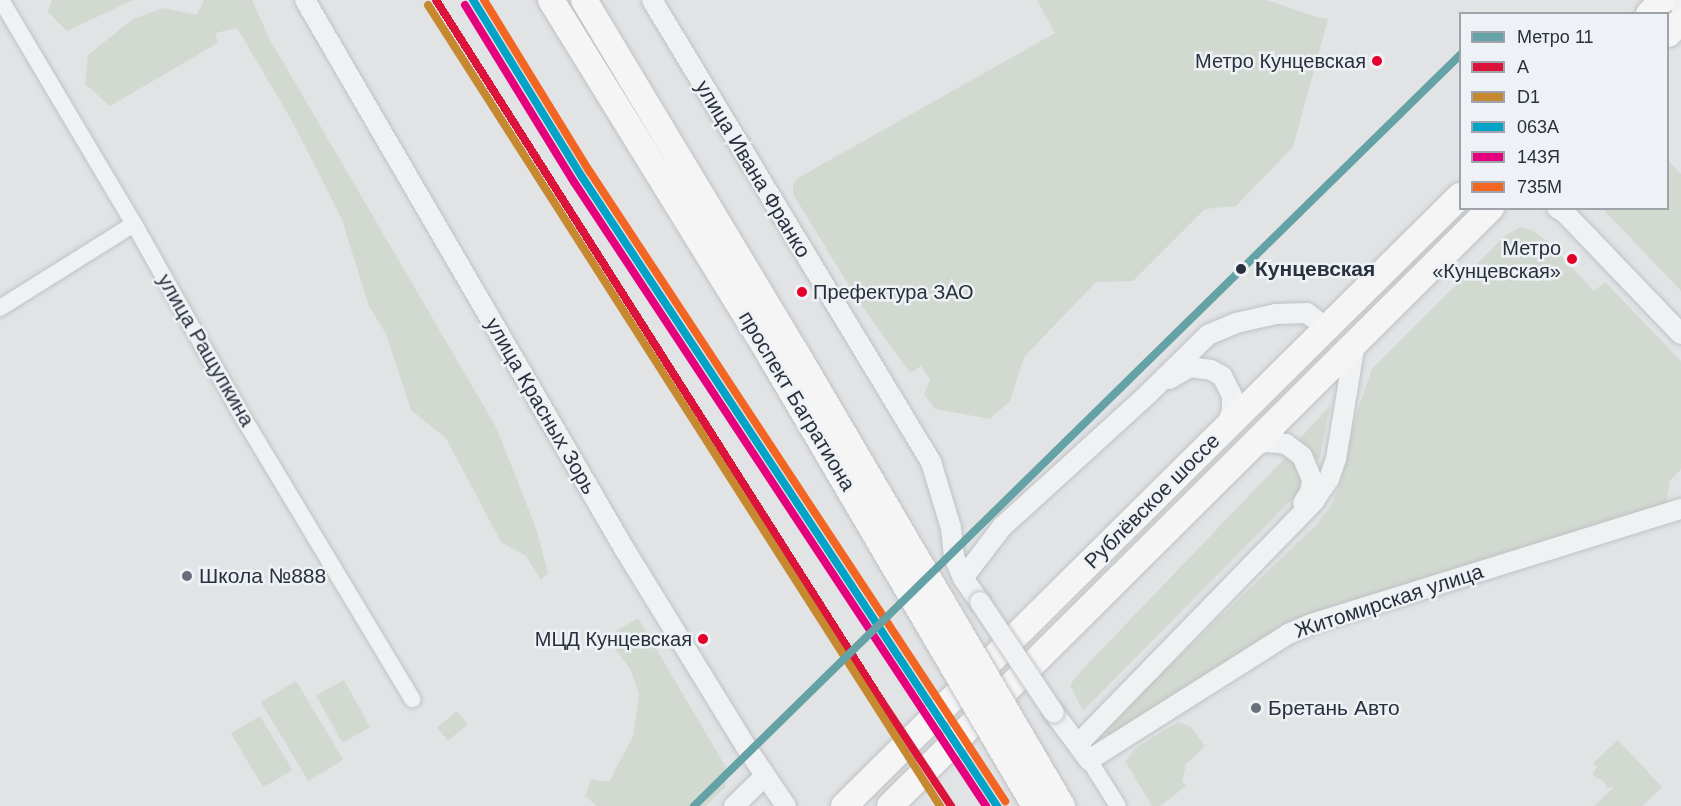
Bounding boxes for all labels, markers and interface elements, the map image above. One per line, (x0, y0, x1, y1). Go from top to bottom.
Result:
legend (1459, 12, 1669, 210)
text: Метро 11 (1517, 27, 1594, 47)
place label: Метро Кунцевская (1195, 49, 1366, 73)
marker: Метро Кунцевская (1371, 55, 1383, 67)
text: A (1517, 57, 1529, 77)
street label: улица Ивана Франко (690, 76, 816, 262)
text: D1 (1517, 87, 1540, 107)
text: 063А (1517, 117, 1559, 137)
text: 143Я (1517, 147, 1560, 167)
text: 735М (1517, 177, 1562, 197)
place label: Метро «Кунцевская» (1432, 236, 1561, 283)
marker: Метро «Кунцевская» (1566, 253, 1578, 265)
place label: Кунцевская (1255, 256, 1375, 282)
marker: Кунцевская (1232, 260, 1250, 278)
street label: улица Ращупкина (152, 269, 260, 431)
place label: Префектура ЗАО (813, 280, 974, 304)
marker: Префектура ЗАО (796, 286, 808, 298)
street label: проспект Багратиона (733, 306, 861, 496)
street label: улица Красных Зорь (480, 313, 602, 499)
street label: Рублёвское шоссе (1079, 428, 1225, 574)
street label: Житомирская улица (1292, 559, 1486, 643)
place label: Школа №888 (199, 563, 326, 589)
marker: Школа №888 (180, 569, 194, 583)
place label: МЦД Кунцевская (535, 627, 692, 651)
marker: МЦД Кунцевская (697, 633, 709, 645)
place label: Бретань Авто (1268, 695, 1400, 721)
marker: Бретань Авто (1249, 701, 1263, 715)

